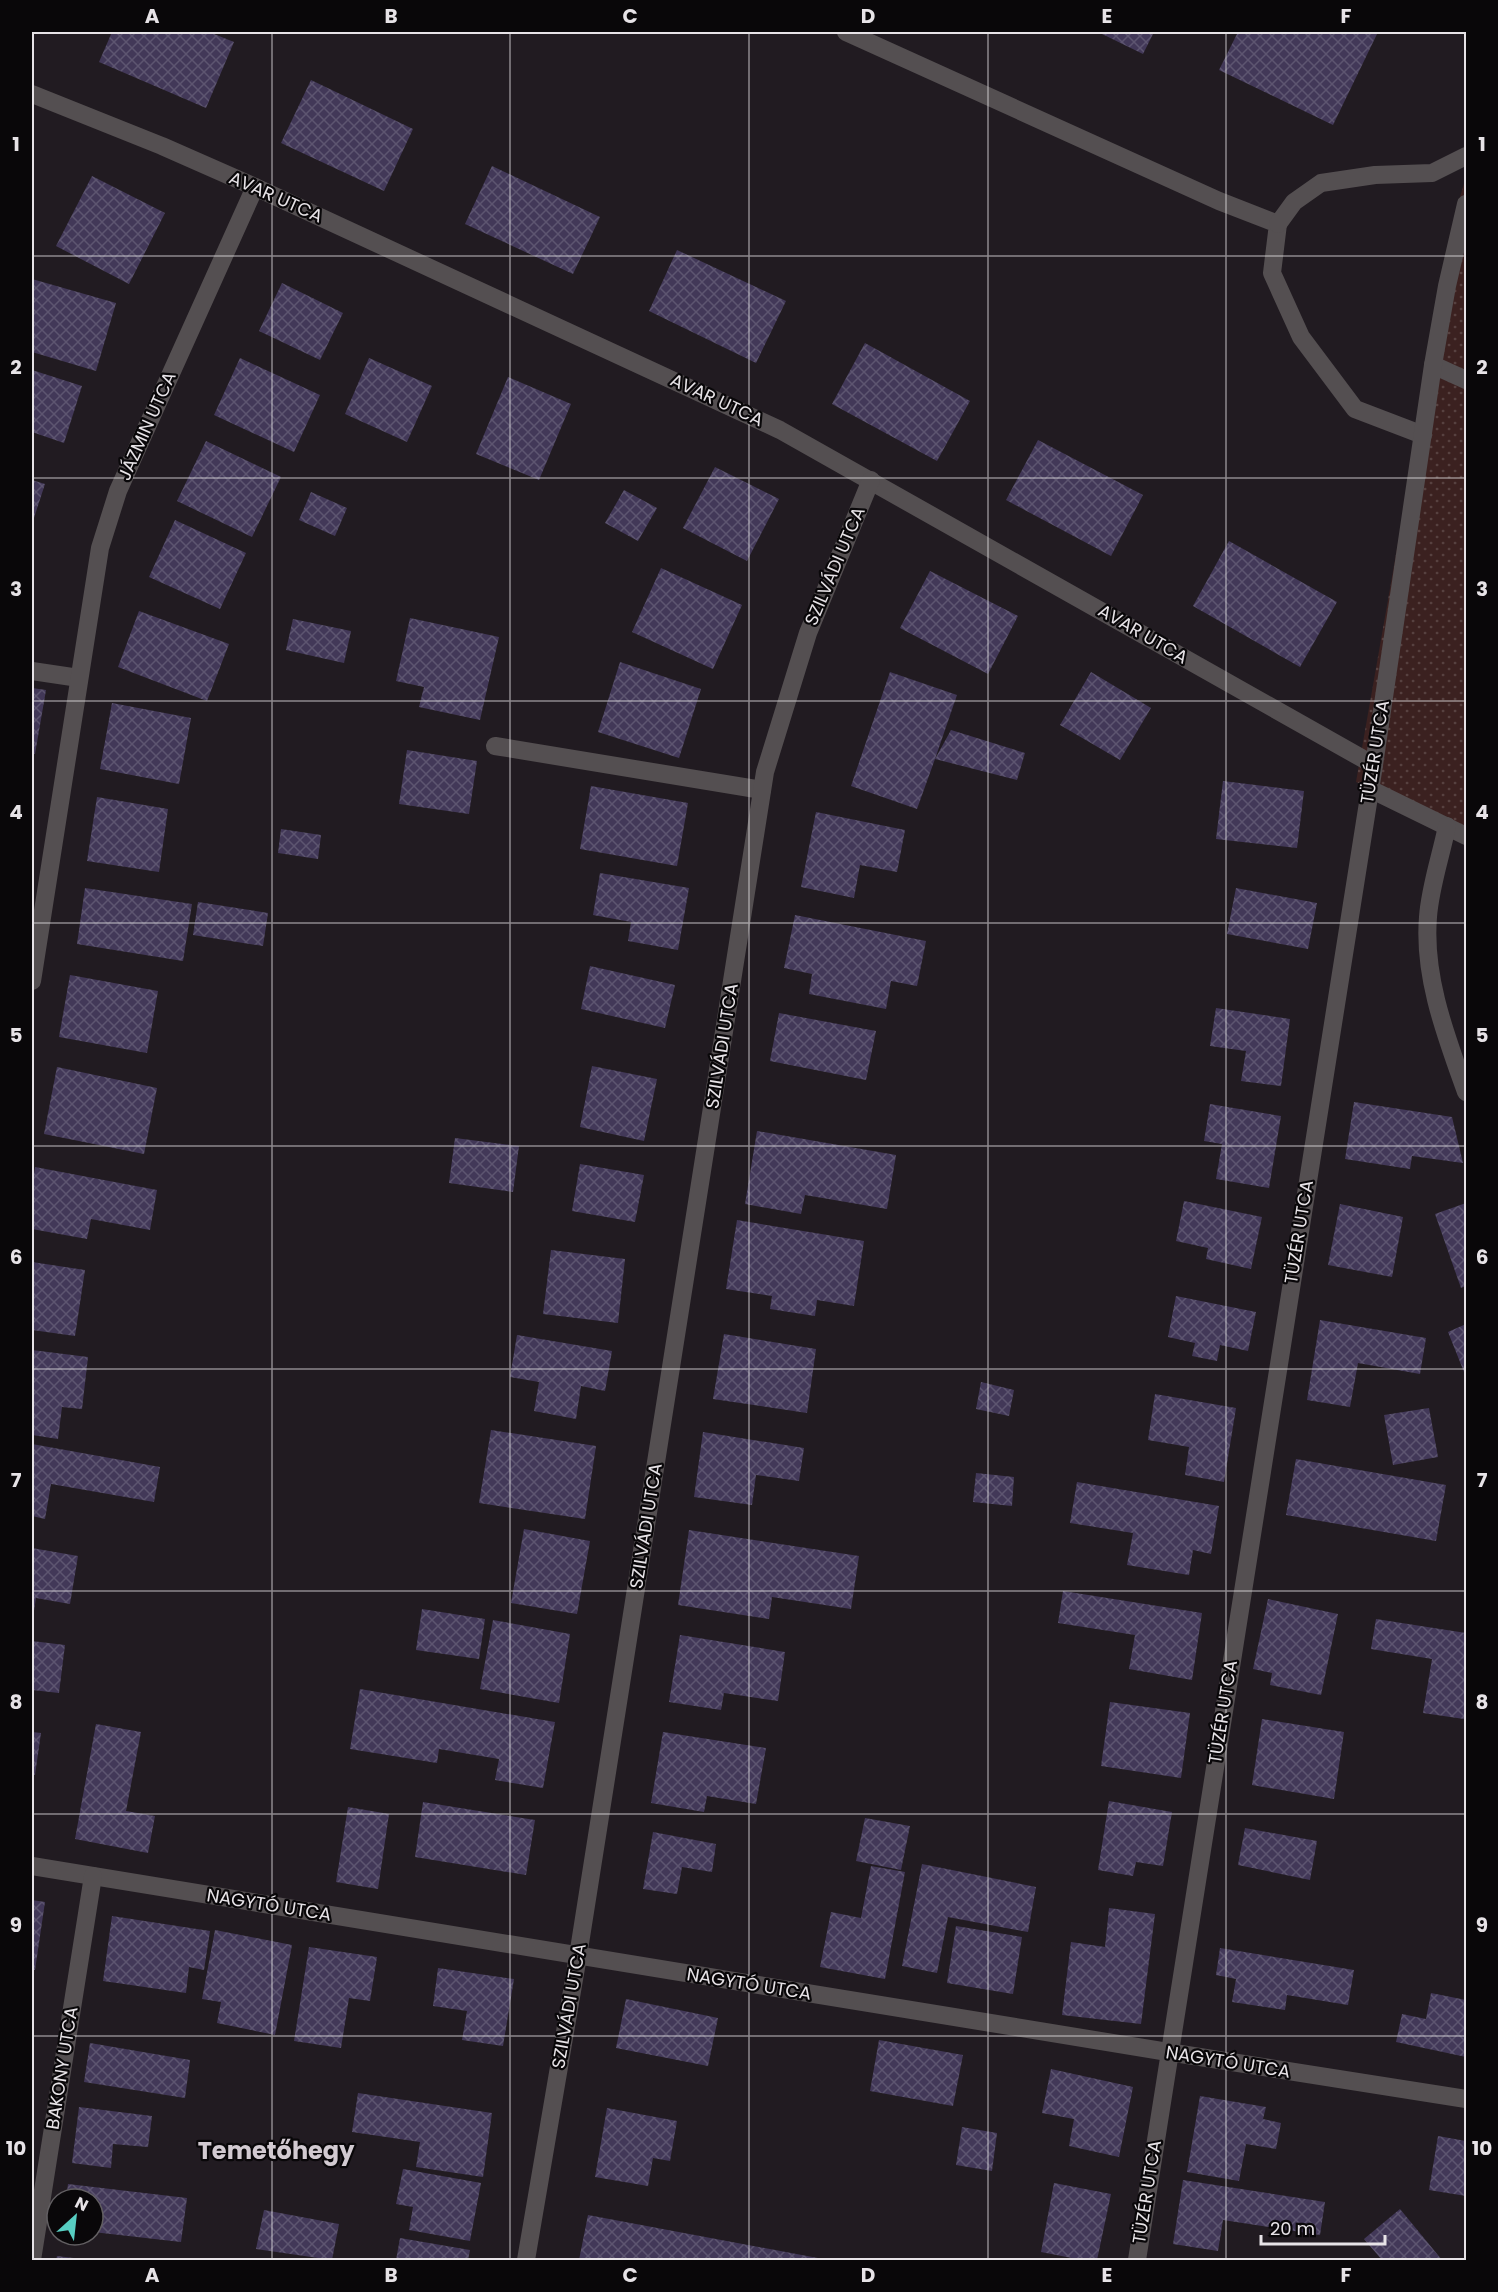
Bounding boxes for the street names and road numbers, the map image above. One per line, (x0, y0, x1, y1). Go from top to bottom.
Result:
street label: AVAR UTCA (225, 165, 327, 228)
street label: JÁZMIN UTCA (111, 367, 182, 484)
street label: AVAR UTCA (667, 367, 768, 432)
street label: SZILVÁDI UTCA (798, 503, 871, 629)
street label: AVAR UTCA (1094, 598, 1193, 669)
street label: TÜZÉR UTCA (1354, 698, 1395, 805)
street label: SZILVÁDI UTCA (699, 981, 744, 1110)
street label: TÜZÉR UTCA (1278, 1178, 1319, 1285)
street label: SZILVÁDI UTCA (623, 1461, 668, 1590)
street label: TÜZÉR UTCA (1202, 1658, 1243, 1765)
street label: NAGYTÓ UTCA (205, 1882, 333, 1927)
street label: SZILVÁDI UTCA (545, 1941, 592, 2070)
street label: NAGYTÓ UTCA (685, 1961, 813, 2006)
street label: BAKONY UTCA (39, 2005, 84, 2131)
street label: NAGYTÓ UTCA (1164, 2039, 1292, 2084)
street label: TÜZÉR UTCA (1126, 2138, 1167, 2245)

